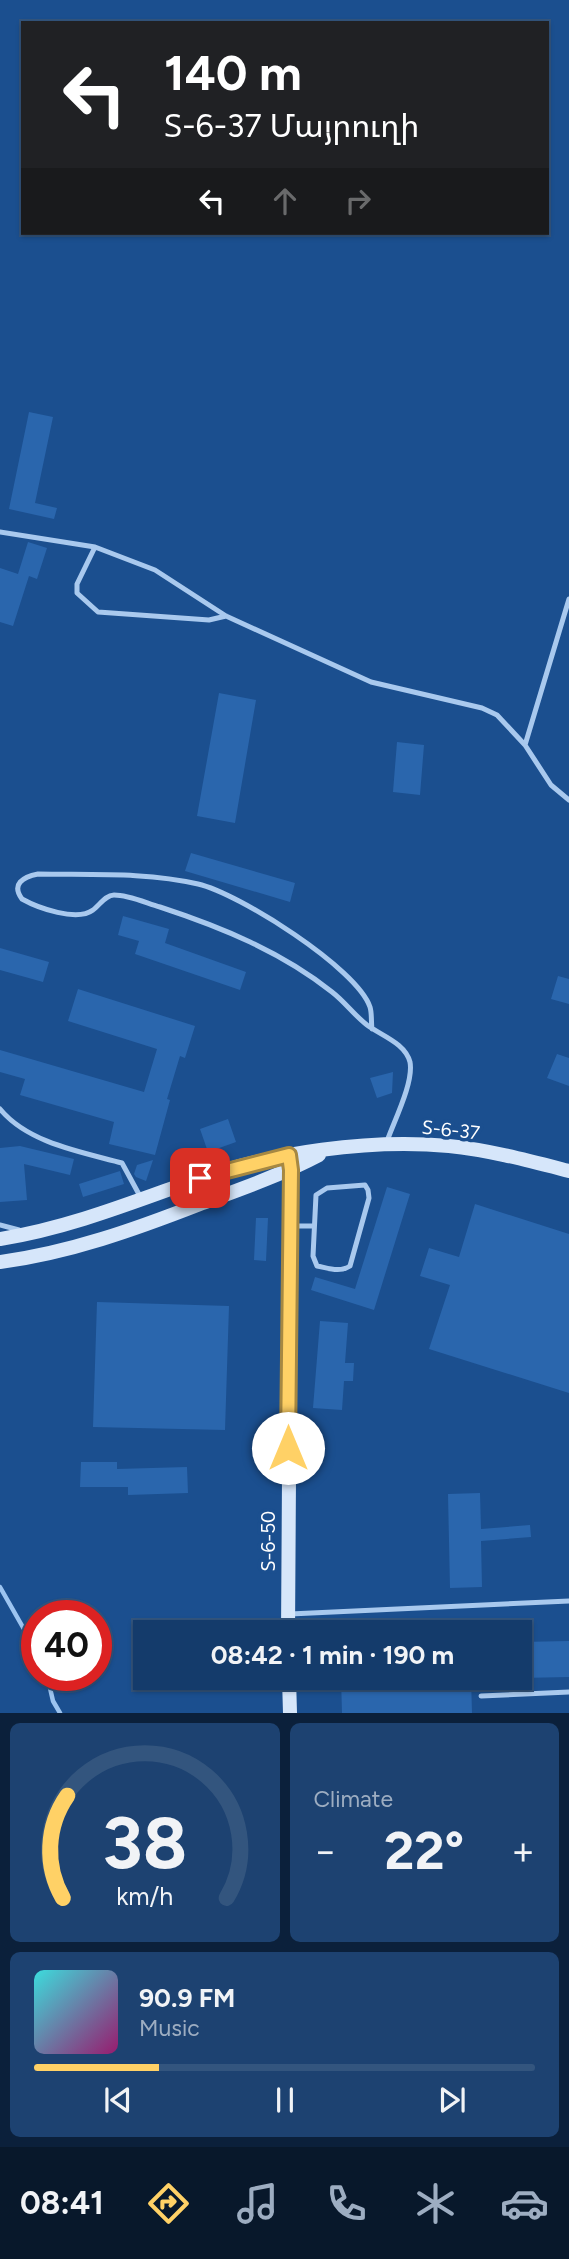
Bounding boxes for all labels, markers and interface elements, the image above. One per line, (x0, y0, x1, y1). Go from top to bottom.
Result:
text: 140 m (164, 43, 302, 102)
icon: left (49, 49, 140, 140)
text: Տ-6-37 Մայրուղի (164, 107, 419, 145)
icon: left (193, 182, 231, 220)
icon: ahead (266, 182, 304, 220)
icon: right (339, 182, 377, 220)
street label: Տ-6-37 (421, 1116, 481, 1144)
pin (170, 1148, 230, 1208)
icon: arrive (181, 1159, 219, 1197)
position arrow (251, 1411, 325, 1485)
street label: Տ-6-50 (257, 1511, 280, 1571)
speed limit sign: 40 (21, 1600, 112, 1691)
text: 08:42 · 1 min · 190 m (211, 1639, 454, 1671)
text: Climate (314, 1785, 393, 1813)
text: 38 (102, 1800, 187, 1887)
text: 22° (384, 1820, 464, 1882)
text: − (314, 1828, 337, 1874)
text: + (511, 1828, 535, 1874)
text: km/h (116, 1881, 173, 1911)
text: 90.9 FM (139, 1982, 235, 2014)
text: Music (139, 2014, 200, 2042)
icon: previous (99, 2081, 137, 2119)
icon: pause (266, 2081, 304, 2119)
icon: next (433, 2081, 471, 2119)
icon: directions (144, 2179, 193, 2228)
icon: music (233, 2179, 282, 2228)
icon: phone (322, 2179, 371, 2228)
icon: climate (411, 2179, 460, 2228)
icon: car (500, 2179, 549, 2228)
text: 08:41 (20, 2184, 104, 2222)

